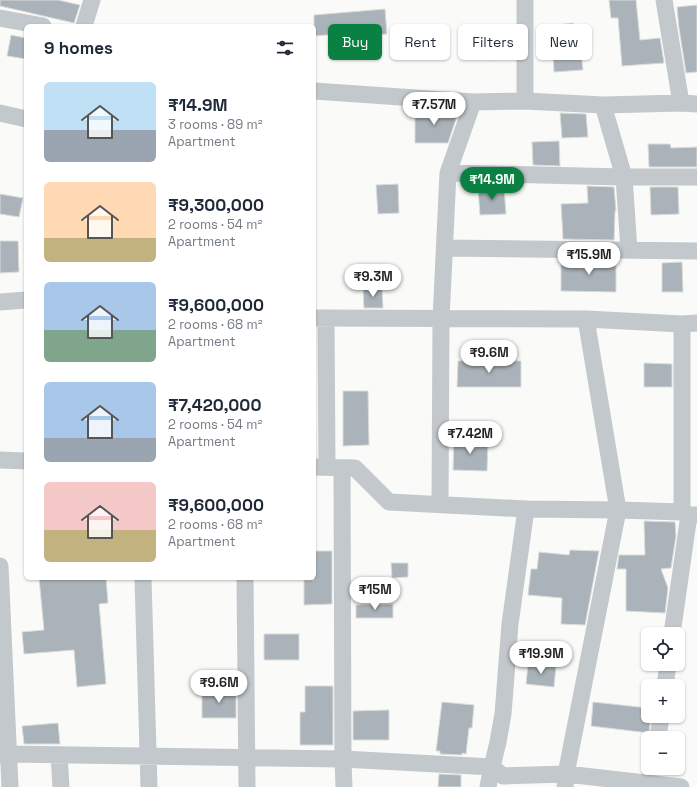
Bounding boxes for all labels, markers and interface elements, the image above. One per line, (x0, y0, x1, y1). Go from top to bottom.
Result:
chip: Buy (328, 24, 382, 60)
chip: Rent (390, 24, 450, 60)
chip: Filters (458, 24, 528, 60)
chip: New (536, 24, 592, 60)
text: 9 homes (44, 37, 113, 59)
icon: filters (274, 37, 296, 59)
pin: ₹7.57M (401, 92, 467, 126)
text: ₹14.9M (168, 94, 228, 116)
text: ₹7.57M (412, 96, 456, 113)
icon: home (76, 98, 124, 146)
text: 3 rooms · 89 m² (168, 116, 262, 133)
text: Apartment (168, 133, 236, 150)
pin: ₹14.9M (459, 167, 525, 201)
text: ₹14.9M (469, 171, 515, 188)
text: ₹9,300,000 (168, 194, 264, 216)
icon: home (76, 198, 124, 246)
text: 2 rooms · 54 m² (168, 216, 262, 233)
text: Apartment (168, 233, 236, 250)
pin: ₹15.9M (556, 242, 622, 276)
text: ₹15.9M (566, 246, 612, 263)
pin: ₹9.3M (345, 264, 401, 298)
text: ₹9.3M (353, 268, 393, 285)
text: ₹9,600,000 (168, 294, 264, 316)
icon: home (76, 298, 124, 346)
text: 2 rooms · 68 m² (168, 316, 262, 333)
text: Apartment (168, 333, 236, 350)
pin: ₹9.6M (461, 340, 517, 374)
text: ₹9.6M (469, 344, 509, 361)
text: ₹7,420,000 (168, 394, 261, 416)
icon: home (76, 398, 124, 446)
text: 2 rooms · 54 m² (168, 416, 262, 433)
pin: ₹7.42M (437, 421, 503, 455)
text: ₹7.42M (447, 425, 493, 442)
text: Apartment (168, 433, 236, 450)
text: ₹9,600,000 (168, 494, 264, 516)
icon: home (76, 498, 124, 546)
text: 2 rooms · 68 m² (168, 516, 262, 533)
text: Apartment (168, 533, 236, 550)
pin: ₹15M (351, 577, 399, 611)
text: ₹15M (358, 581, 392, 598)
map controls (641, 627, 685, 775)
button: locate (641, 627, 685, 671)
pin: ₹19.9M (508, 641, 574, 675)
text: ₹19.9M (518, 645, 564, 662)
pin: ₹9.6M (191, 670, 247, 704)
text: ₹9.6M (199, 674, 239, 691)
button: + (641, 679, 685, 723)
button: − (641, 731, 685, 775)

